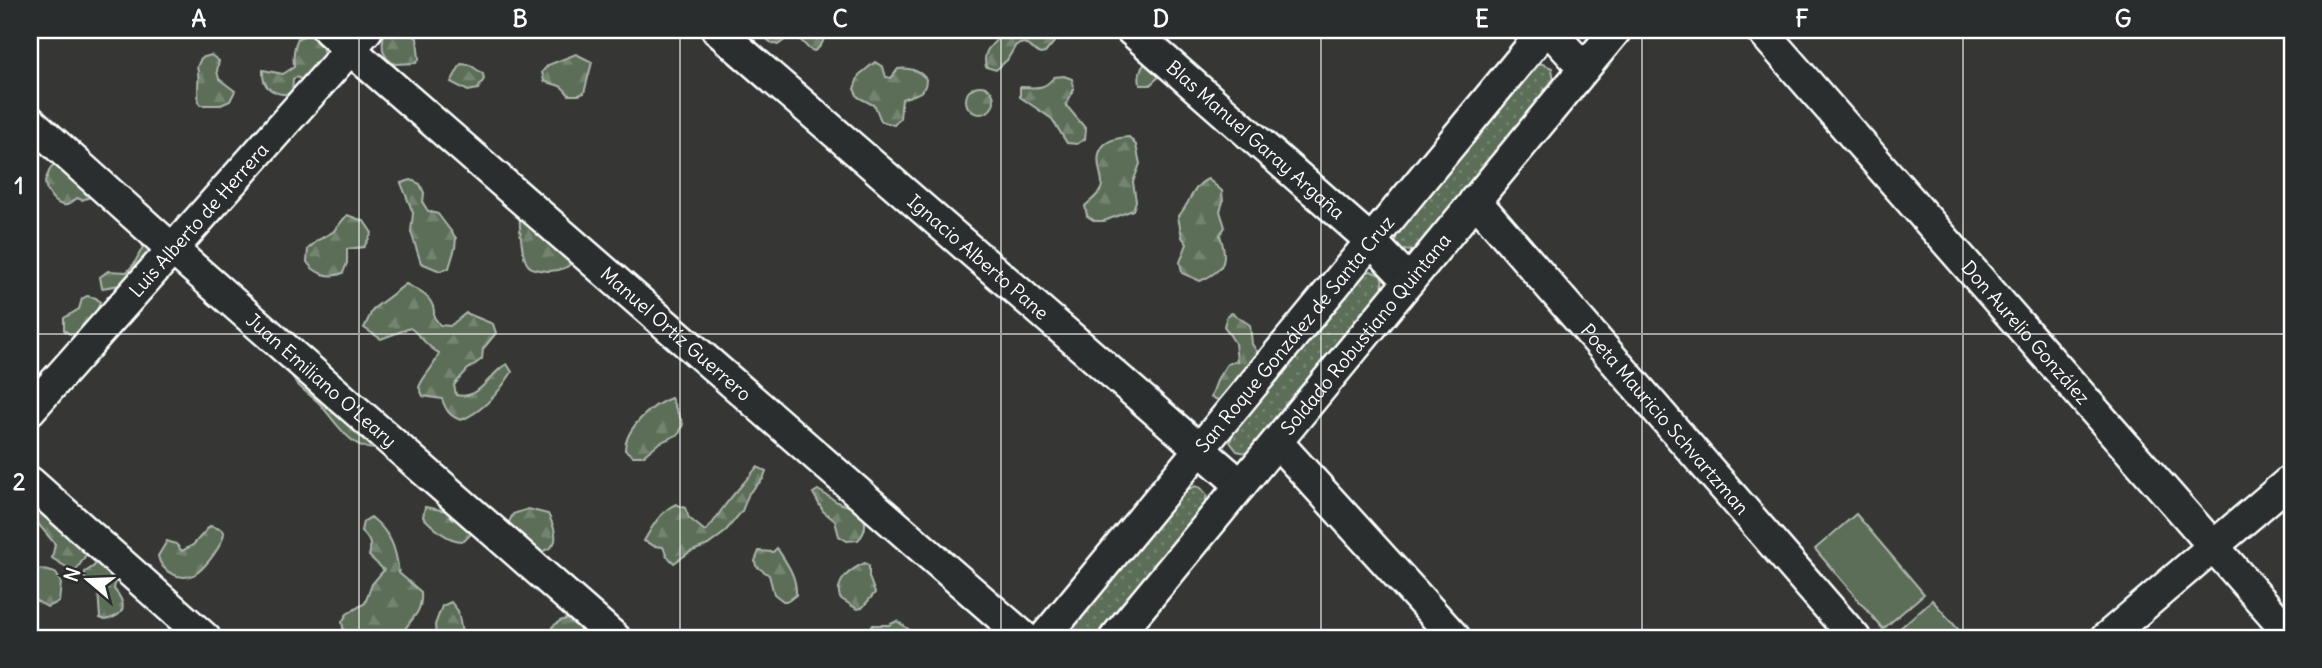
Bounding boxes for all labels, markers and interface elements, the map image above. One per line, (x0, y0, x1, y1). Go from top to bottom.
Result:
text: A (192, 4, 207, 33)
text: B (512, 4, 528, 33)
text: C (832, 4, 848, 33)
text: D (1153, 4, 1169, 33)
text: E (1475, 4, 1489, 33)
text: F (1795, 4, 1809, 33)
text: G (2115, 4, 2131, 33)
street label: Blas Manuel Garay Argaña (1162, 55, 1350, 224)
street label: Luis Alberto de Herrera (124, 138, 273, 302)
text: 1 (14, 171, 24, 200)
street label: Ignacio Alberto Pane (903, 189, 1054, 325)
street label: San Roque González de Santa Cruz (1190, 211, 1399, 457)
street label: Soldado Robustiano Quintana (1275, 228, 1456, 440)
street label: Don Aurelio González (1957, 256, 2095, 409)
street label: Manuel Ortíz Guerrero (596, 261, 757, 406)
street label: Juan Emiliano O'Leary (241, 308, 402, 453)
street label: Poeta Mauricio Schvartzman (1576, 319, 1754, 519)
text: 2 (13, 467, 26, 496)
north arrow (52, 546, 122, 616)
text: N (58, 564, 85, 585)

